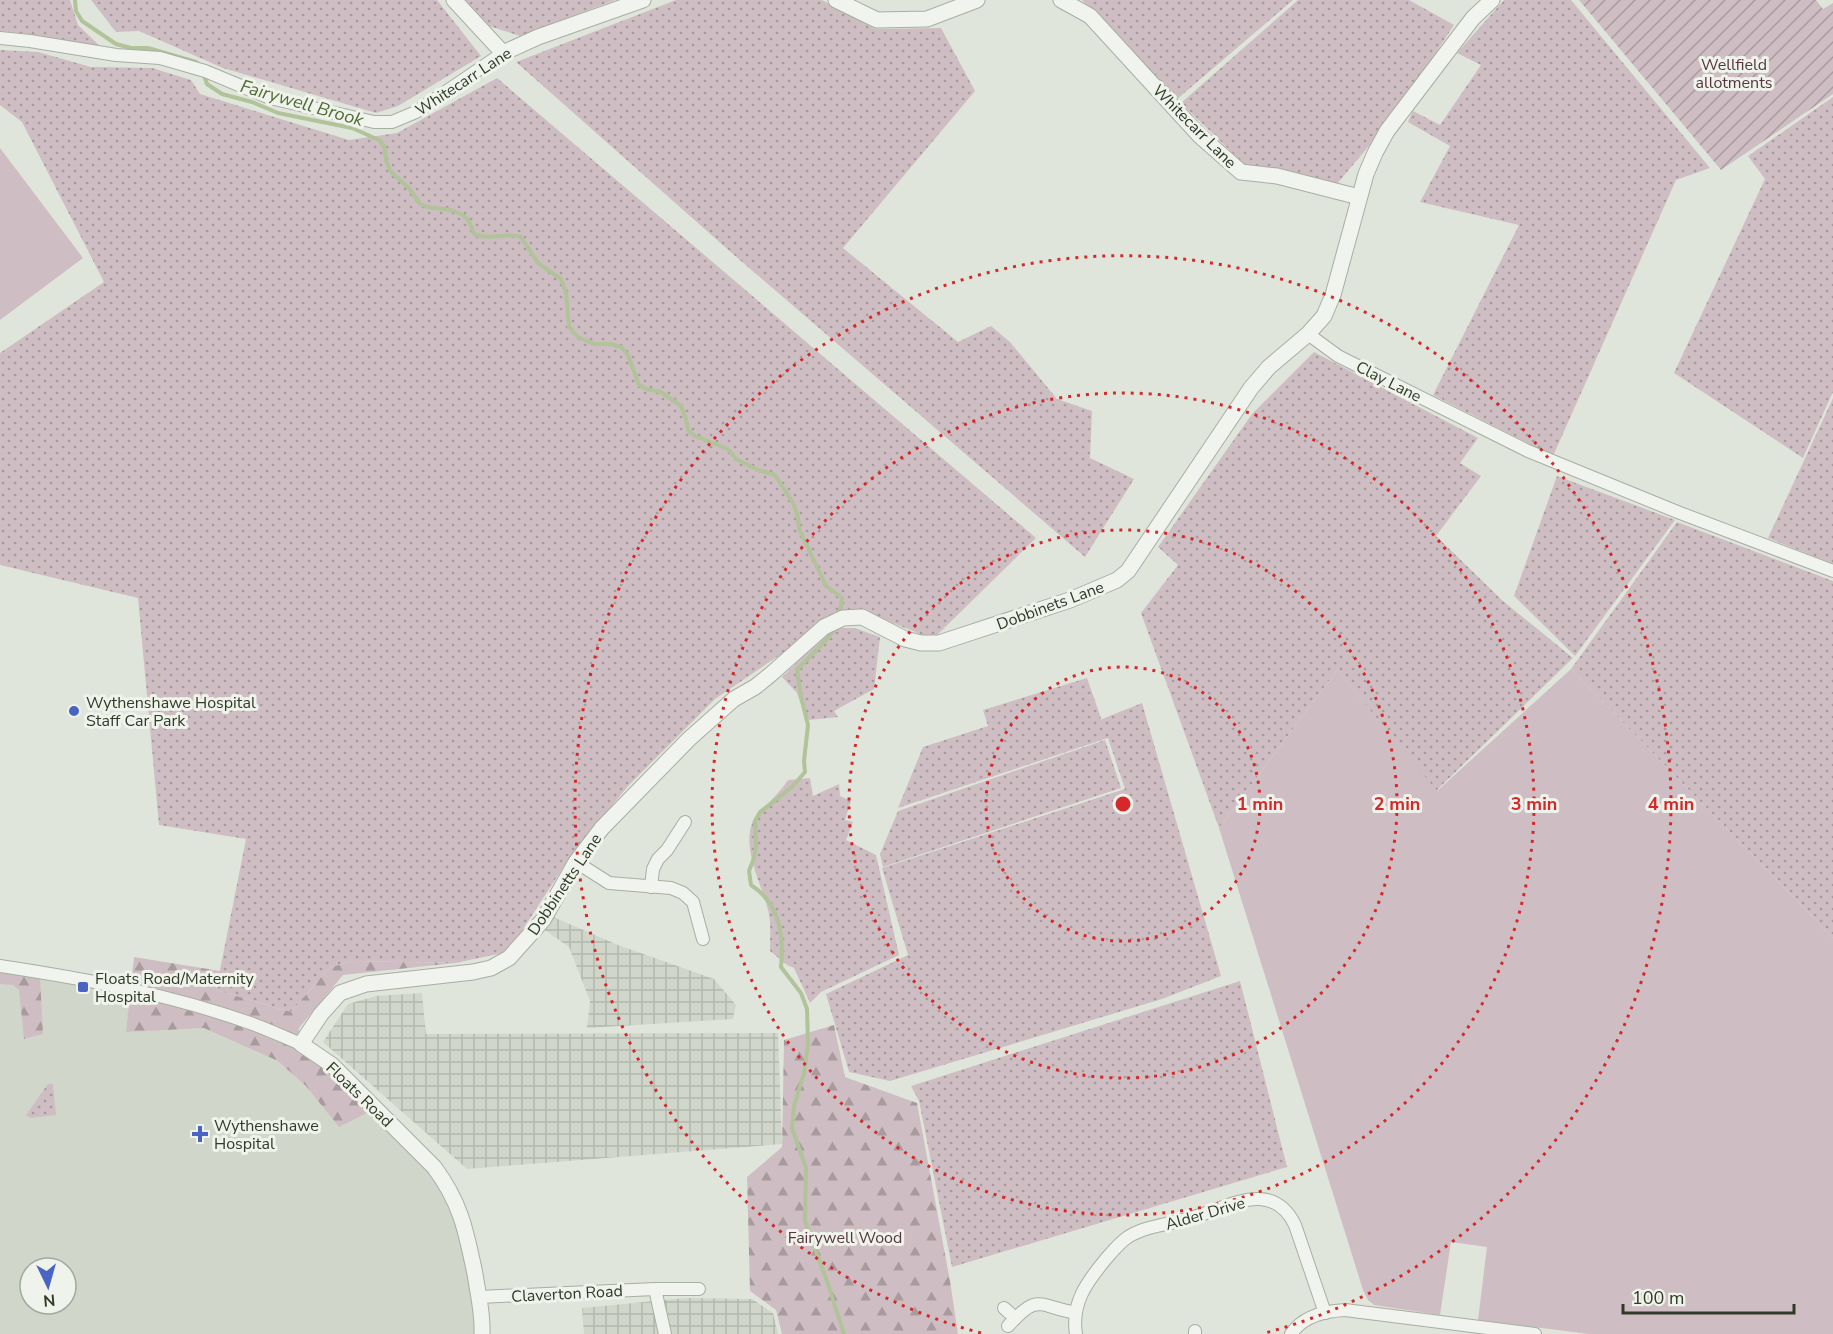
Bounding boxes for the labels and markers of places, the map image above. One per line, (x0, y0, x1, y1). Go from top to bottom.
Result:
place label: Wythenshawe Hospital Staff Car Park (86, 692, 256, 732)
marker: Wythenshawe Hospital Staff Car Park (67, 704, 81, 718)
centre of rings (1113, 794, 1133, 814)
place label: Floats Road/Maternity Hospital (95, 968, 254, 1008)
marker: Floats Road/Maternity Hospital (76, 980, 90, 994)
place label: Wythenshawe Hospital (214, 1115, 319, 1155)
marker: Wythenshawe Hospital (191, 1125, 209, 1143)

